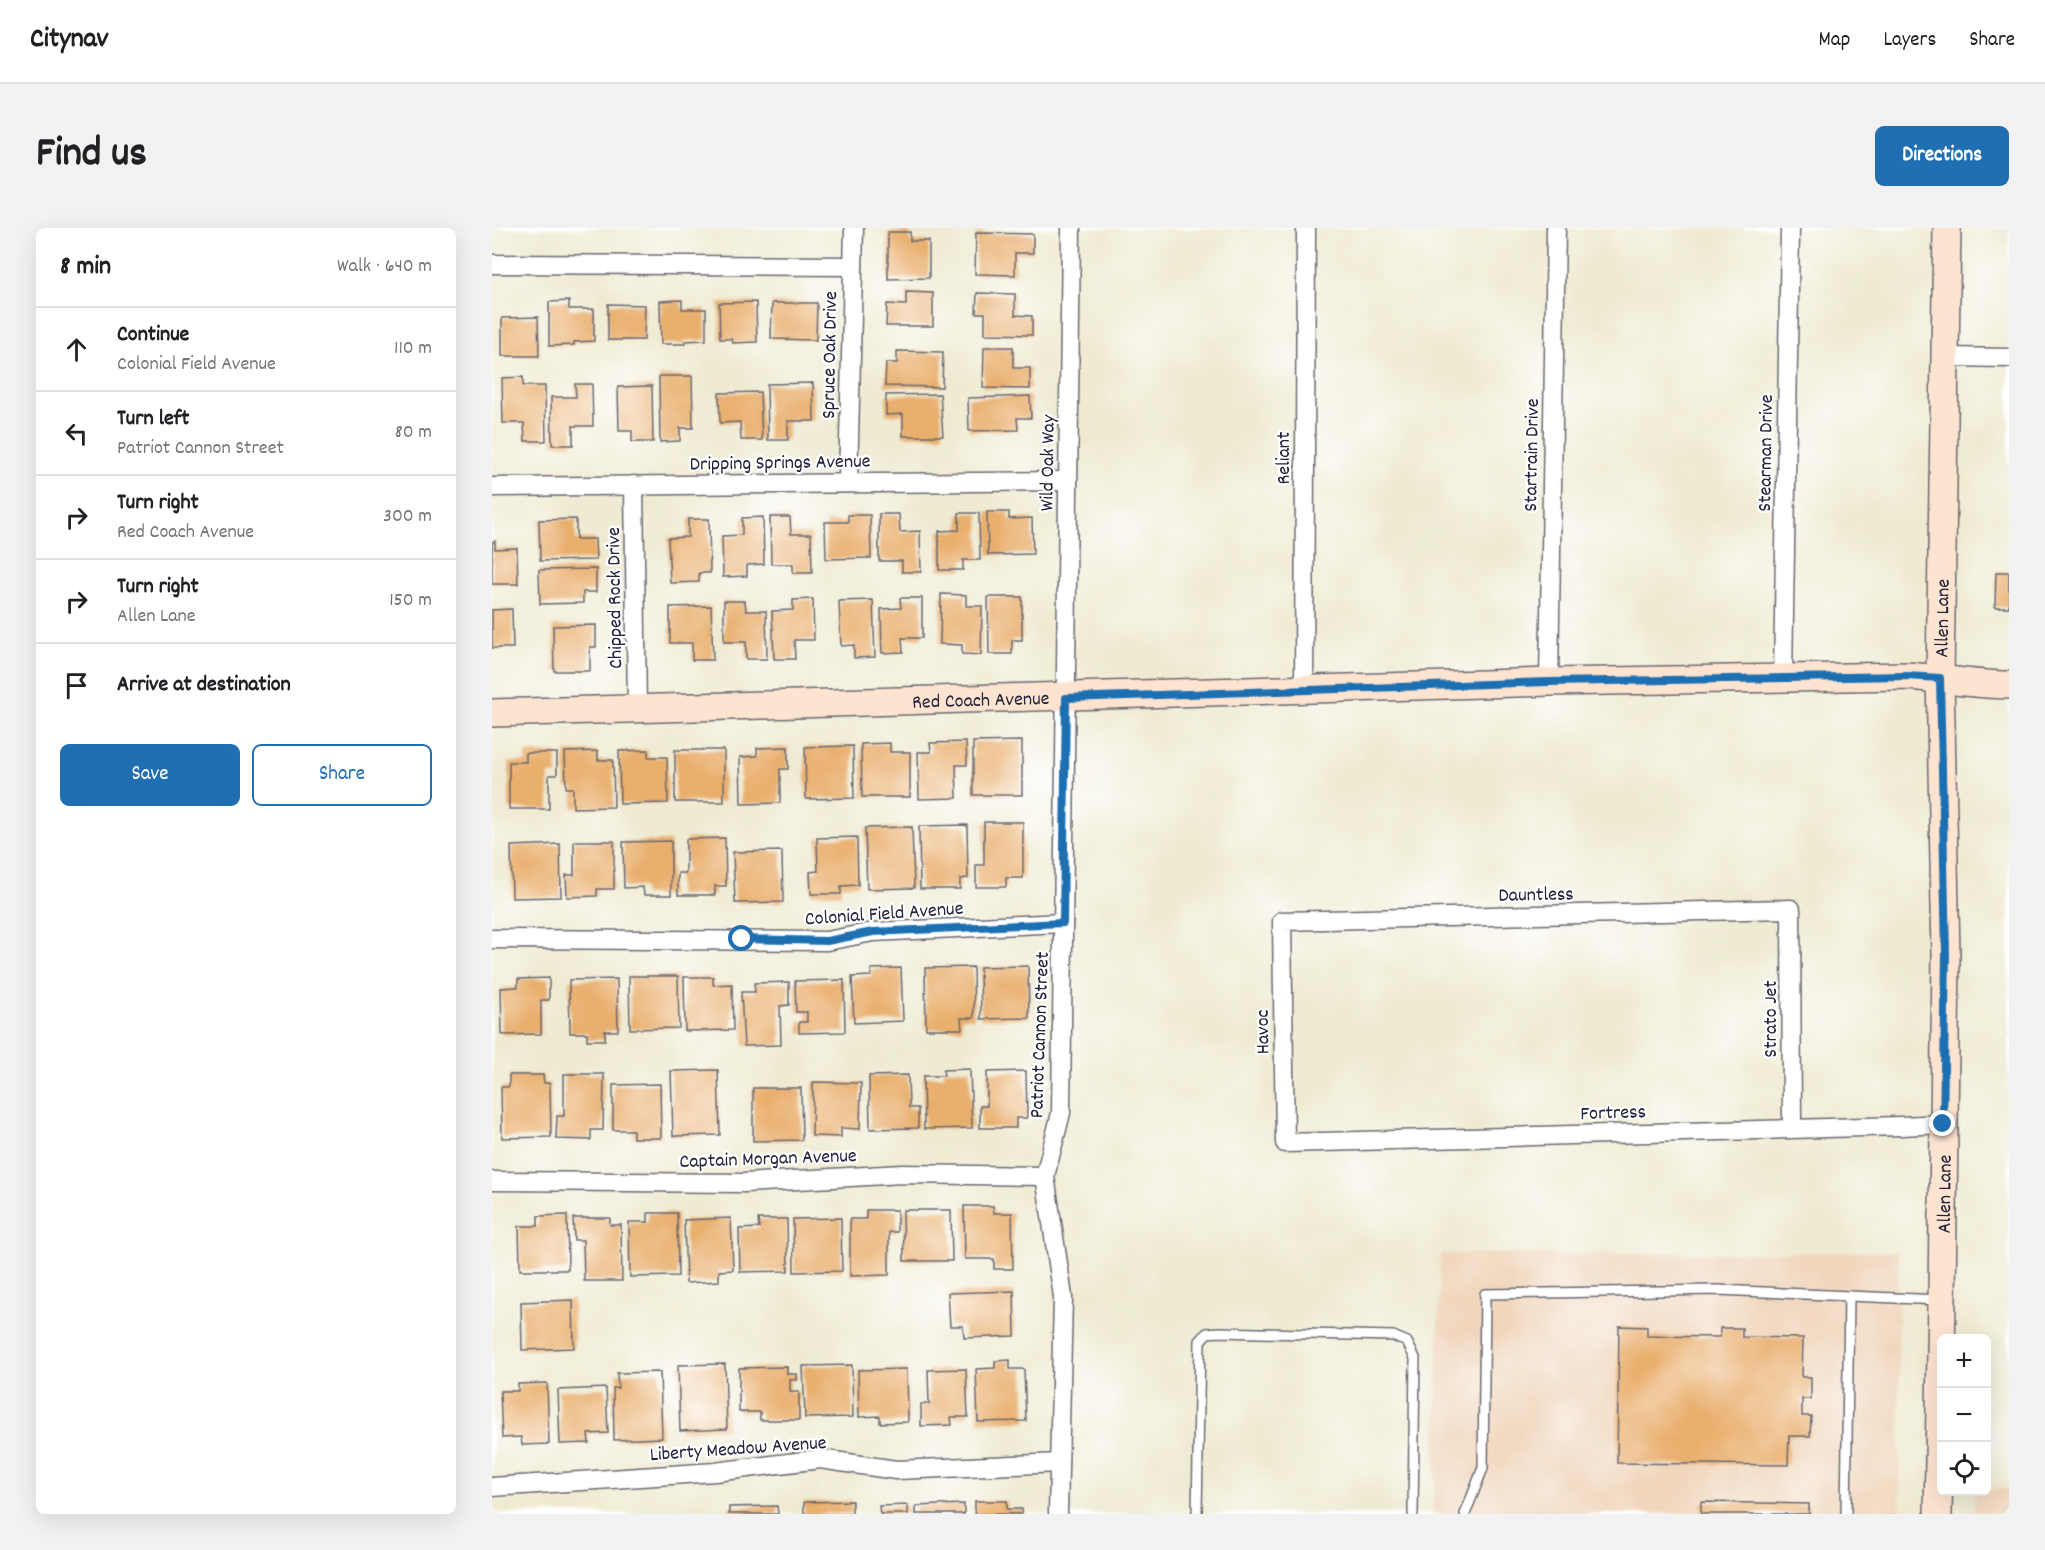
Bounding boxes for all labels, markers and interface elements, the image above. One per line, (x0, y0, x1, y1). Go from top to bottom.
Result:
text: Citynav (30, 21, 108, 61)
text: Map (1819, 26, 1850, 56)
text: Layers (1883, 26, 1936, 56)
text: Share (1969, 26, 2015, 56)
text: Find us (36, 126, 147, 186)
button: Directions (1875, 126, 2009, 186)
text: 8 min (60, 249, 111, 286)
text: Walk · 640 m (337, 253, 432, 281)
street label: Spruce Oak Drive (816, 291, 846, 419)
text: Continue (117, 320, 189, 351)
icon: ahead (60, 333, 93, 366)
text: 110 m (394, 335, 432, 363)
text: Colonial Field Avenue (117, 351, 276, 379)
street label: Stearman Drive (1752, 394, 1782, 512)
street label: Startrain Drive (1518, 398, 1548, 512)
text: Turn left (117, 404, 189, 435)
street label: Wild Oak Way (1034, 414, 1064, 512)
icon: left (60, 417, 93, 450)
text: 80 m (395, 419, 432, 447)
street label: Reliant (1271, 432, 1299, 484)
text: Patriot Cannon Street (117, 435, 284, 463)
street label: Dripping Springs Avenue (689, 448, 871, 480)
text: Turn right (117, 488, 199, 519)
icon: right (60, 501, 93, 534)
text: 300 m (383, 503, 432, 531)
text: Red Coach Avenue (117, 519, 254, 547)
street label: Chipped Rock Drive (601, 527, 631, 669)
text: Turn right (117, 572, 199, 603)
street label: Allen Lane (1929, 578, 1959, 658)
icon: right (60, 585, 93, 618)
text: 150 m (389, 587, 432, 615)
text: Allen Lane (117, 603, 196, 631)
icon: arrive (60, 669, 93, 702)
text: Arrive at destination (117, 670, 291, 701)
street label: Red Coach Avenue (912, 686, 1050, 718)
button: Save (60, 744, 240, 806)
button: Share (252, 744, 432, 806)
street label: Dauntless (1498, 881, 1574, 911)
street label: Colonial Field Avenue (804, 895, 965, 935)
route start (728, 925, 754, 951)
street label: Patriot Cannon Street (1024, 951, 1058, 1119)
street label: Strato Jet (1758, 980, 1786, 1058)
street label: Havoc (1250, 1009, 1278, 1055)
street label: Fortress (1580, 1099, 1646, 1129)
route end (1929, 1110, 1955, 1136)
street label: Captain Morgan Avenue (679, 1143, 857, 1177)
street label: Allen Lane (1932, 1154, 1961, 1234)
map controls (1937, 1334, 1991, 1496)
button: + (1937, 1334, 1991, 1388)
button: − (1937, 1388, 1991, 1442)
street label: Liberty Meadow Avenue (649, 1430, 828, 1470)
button: locate (1937, 1442, 1991, 1496)

